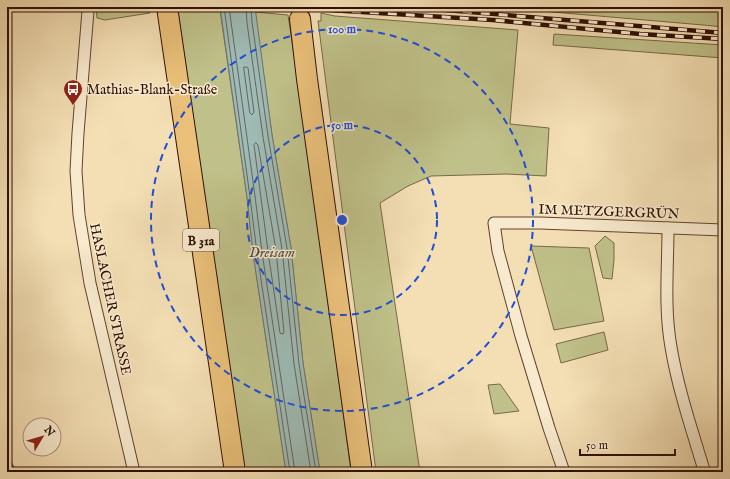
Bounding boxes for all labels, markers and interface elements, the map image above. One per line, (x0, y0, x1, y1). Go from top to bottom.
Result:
text: 100 m (328, 22, 357, 37)
bus stop icon: Mathias-Blank-Straße (62, 78, 84, 106)
place label: Mathias-Blank-Straße (87, 81, 218, 99)
text: 50 m (331, 118, 354, 133)
street label: IM METZGERGRÜN (538, 200, 680, 223)
centre of rings (335, 213, 349, 227)
street label: HASLACHER STRASSE (85, 222, 135, 377)
road number: B 31a (183, 229, 219, 251)
water label: Dreisam (249, 243, 295, 262)
north arrow (22, 417, 62, 457)
text: N (40, 423, 58, 440)
scale bar (580, 431, 675, 457)
text: 50 m (586, 438, 608, 453)

